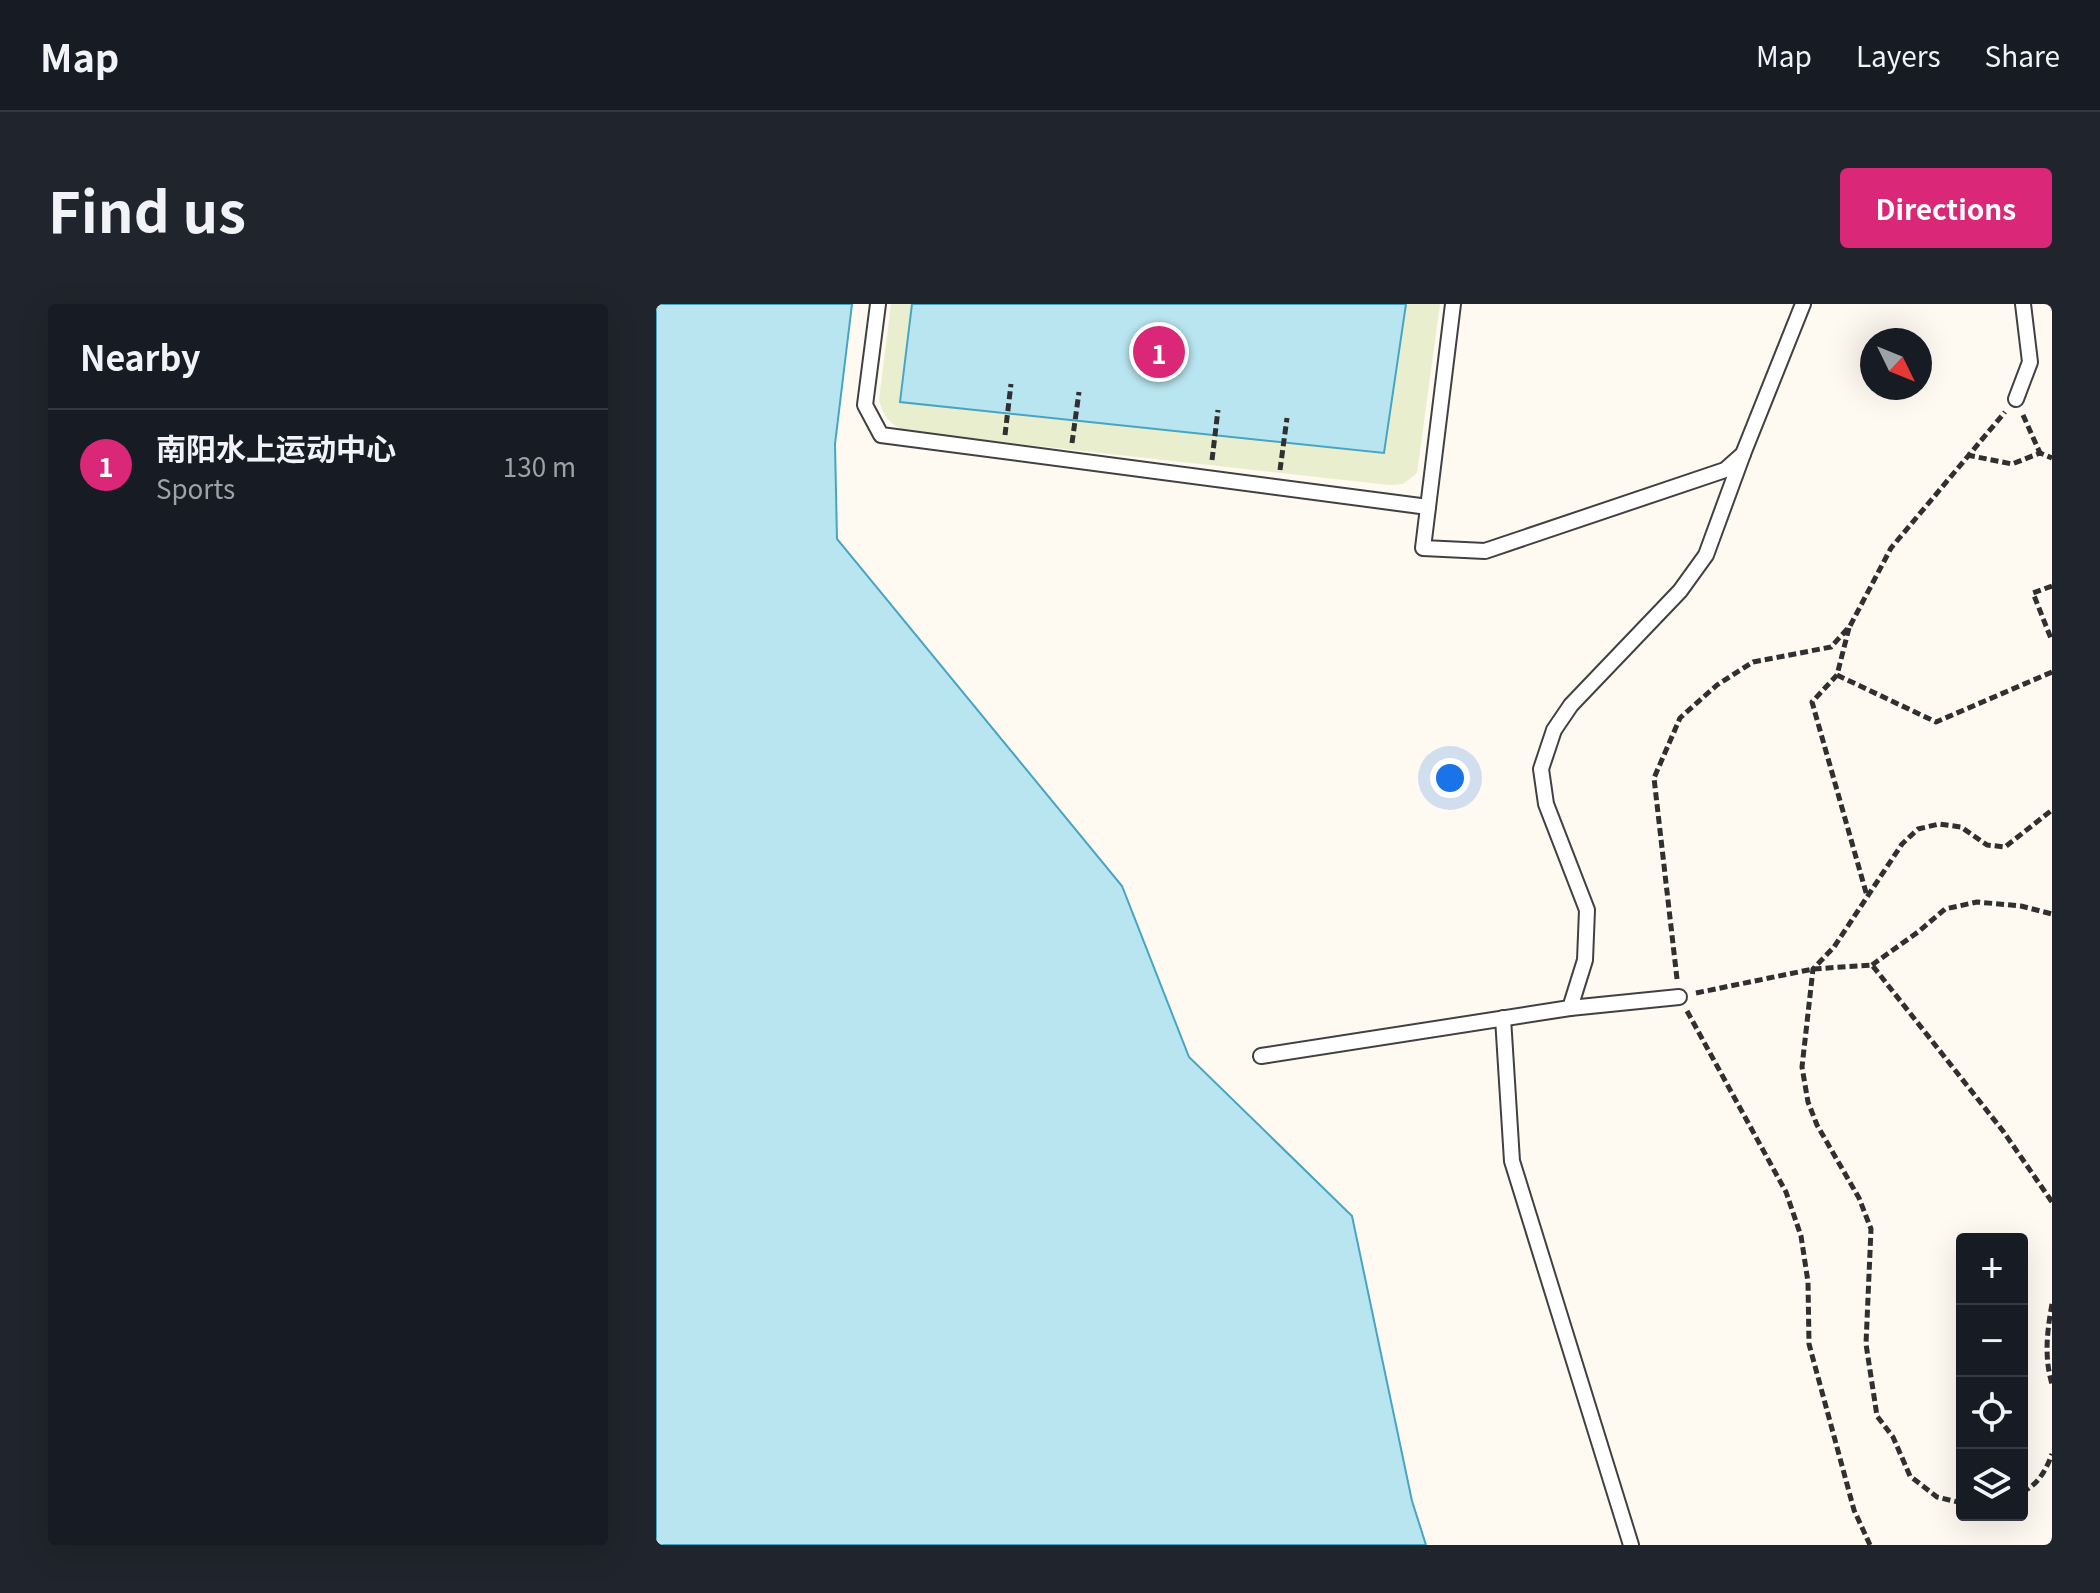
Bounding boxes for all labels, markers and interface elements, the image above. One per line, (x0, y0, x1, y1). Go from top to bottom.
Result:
text: Map (40, 28, 119, 83)
text: Map (1756, 35, 1812, 75)
text: Layers (1856, 35, 1941, 75)
text: Share (1985, 35, 2060, 75)
text: Find us (48, 168, 246, 249)
button: Directions (1840, 168, 2052, 248)
pin: 1 (1133, 322, 1185, 382)
north arrow (1860, 328, 1932, 400)
text: Nearby (80, 332, 200, 381)
text: 南阳水上运动中心 (156, 425, 396, 469)
text: 1 (98, 447, 114, 484)
text: 130 m (503, 447, 576, 484)
text: Sports (156, 469, 235, 506)
your location (1430, 758, 1470, 798)
map controls (1956, 1233, 2028, 1521)
button: + (1956, 1233, 2028, 1305)
button: − (1956, 1305, 2028, 1377)
button: locate (1956, 1377, 2028, 1449)
button: layers (1956, 1449, 2028, 1521)

